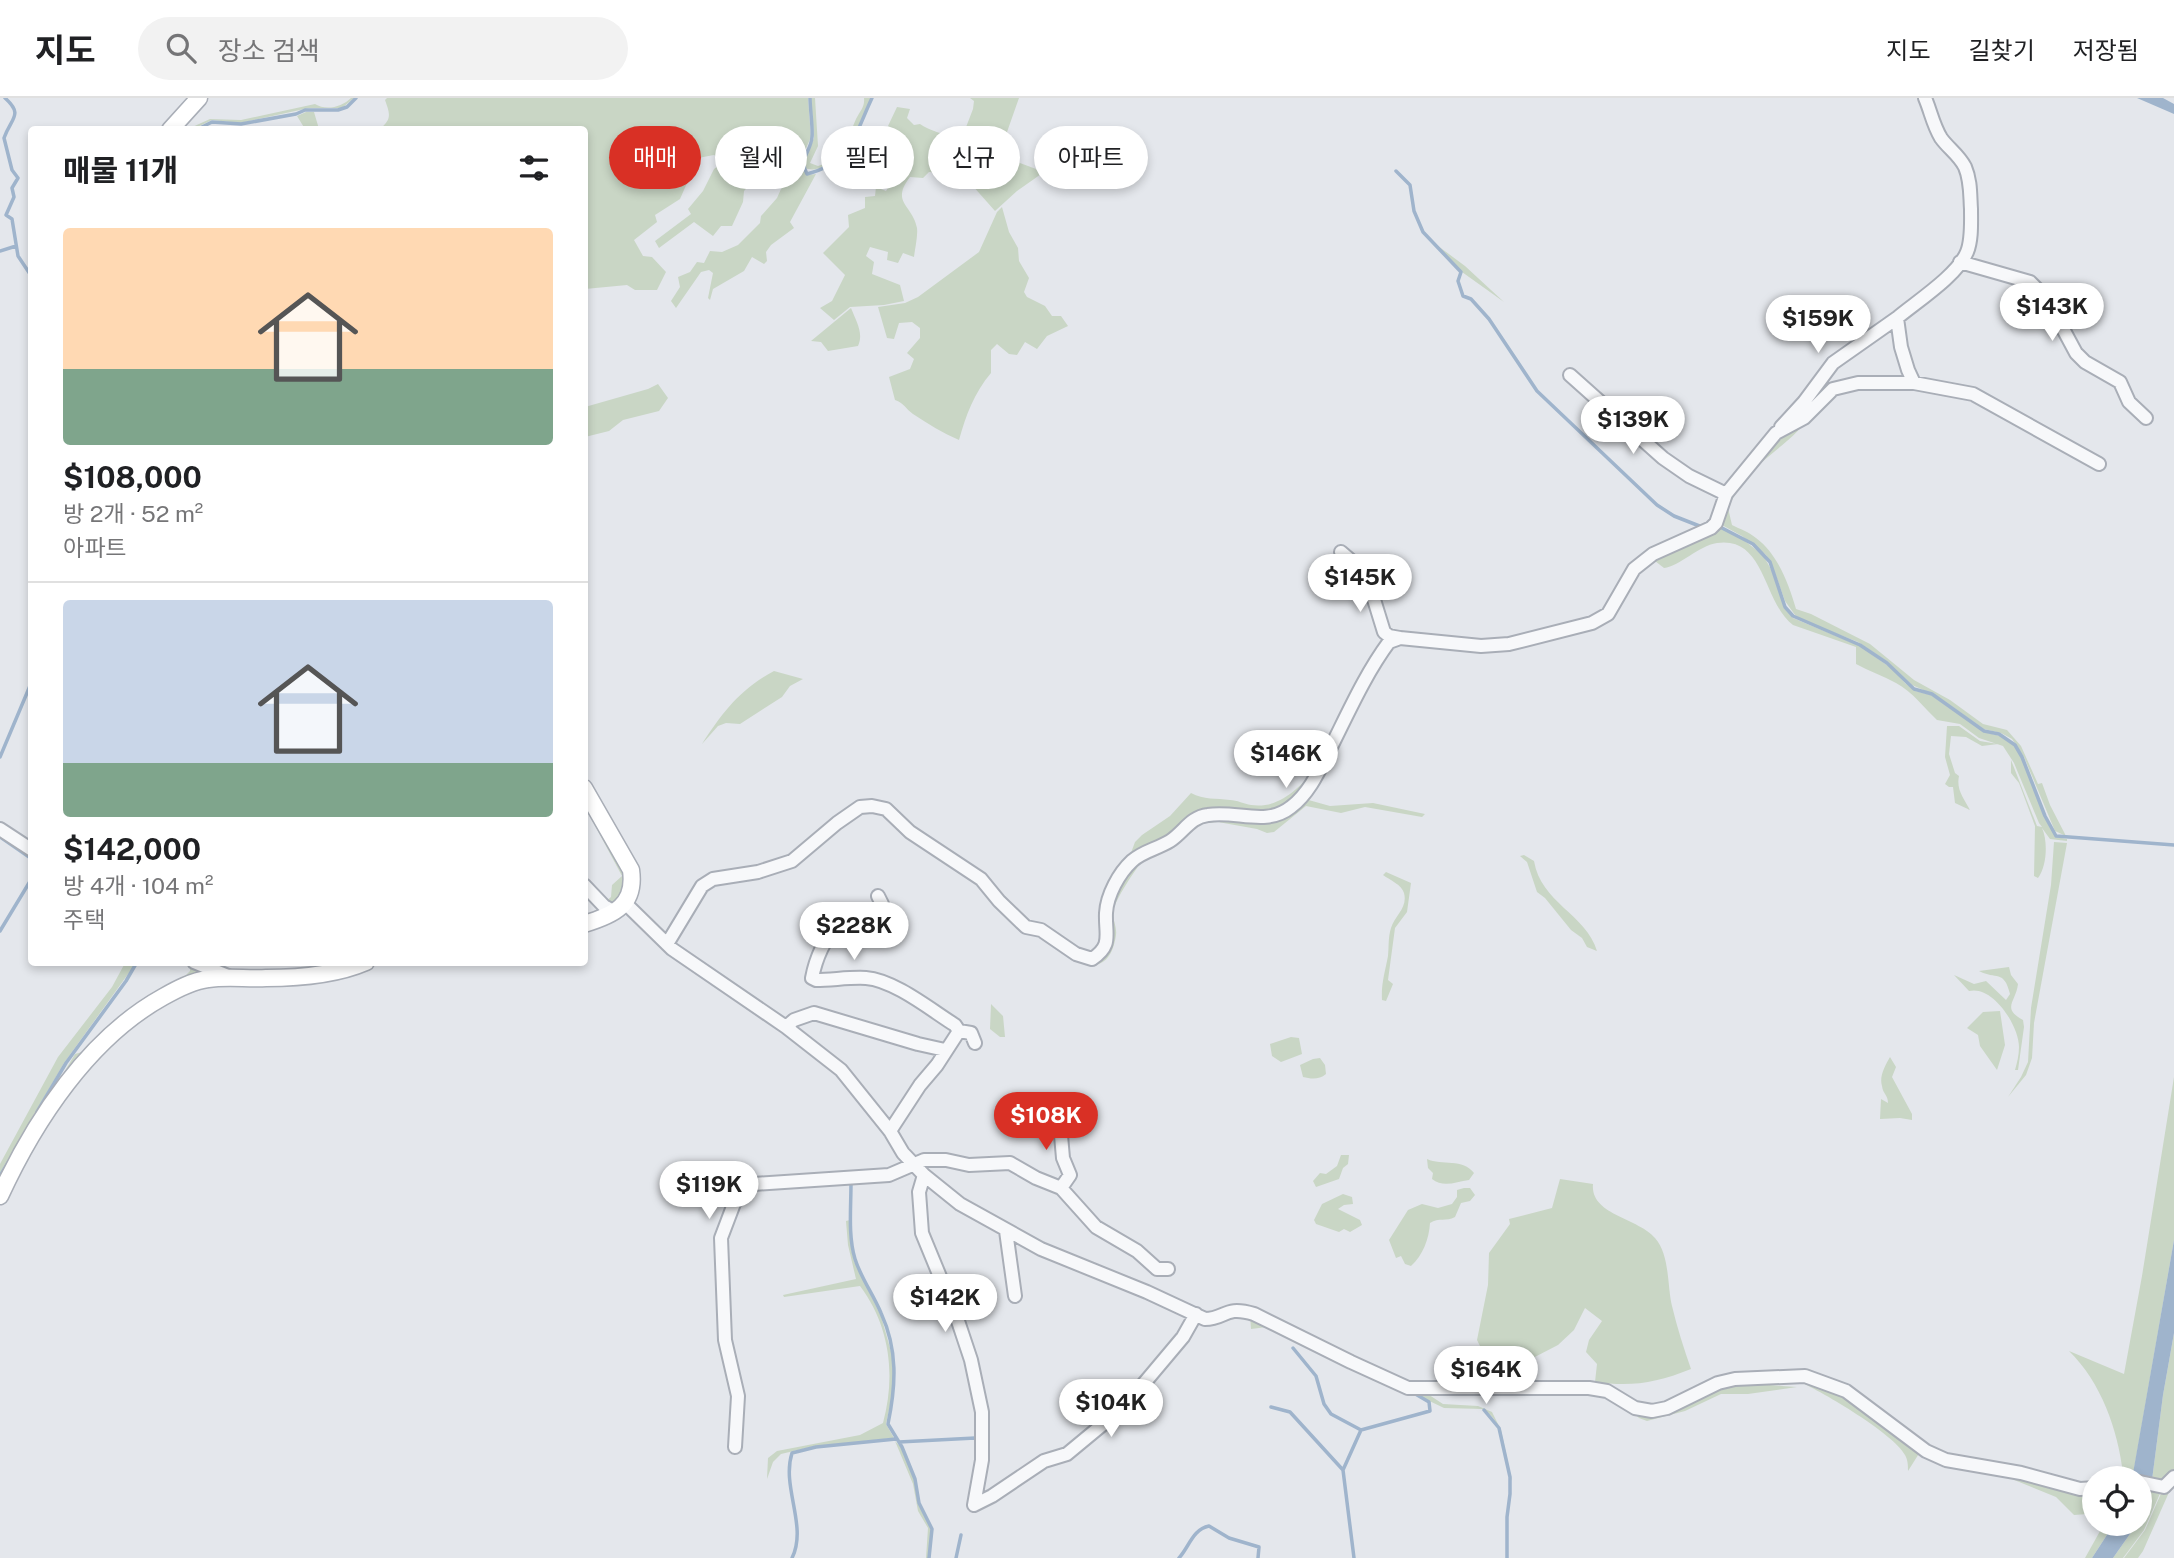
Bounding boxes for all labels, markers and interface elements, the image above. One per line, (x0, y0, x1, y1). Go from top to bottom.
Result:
search box (138, 17, 628, 80)
icon: search (162, 29, 200, 67)
text: 지도 (35, 31, 96, 69)
text: 장소 검색 (218, 35, 320, 66)
text: 지도 (1886, 36, 1931, 64)
text: 길찾기 (1969, 36, 2035, 64)
text: 저장됨 (2073, 36, 2139, 64)
chip: 매매 (609, 126, 701, 189)
chip: 월세 (715, 126, 807, 189)
chip: 필터 (821, 126, 914, 189)
chip: 신규 (928, 126, 1020, 189)
chip: 아파트 (1034, 126, 1148, 189)
icon: filters (515, 149, 553, 187)
text: 매물 11개 (63, 152, 178, 188)
icon: home (245, 274, 371, 400)
pin: $143K (2003, 284, 2101, 343)
text: $143K (2016, 292, 2088, 319)
pin: $159K (1769, 296, 1867, 355)
text: $159K (1782, 304, 1854, 331)
pin: $139K (1584, 396, 1682, 456)
text: $139K (1597, 405, 1669, 432)
text: $108,000 (63, 459, 202, 495)
text: 방 2개 · 52 m² (63, 500, 203, 527)
text: 아파트 (63, 534, 126, 561)
pin: $145K (1311, 554, 1409, 614)
text: $145K (1324, 563, 1396, 590)
icon: home (245, 646, 371, 772)
pin: $146K (1237, 730, 1335, 790)
text: $146K (1250, 739, 1322, 766)
text: $142,000 (63, 831, 201, 867)
text: 방 4개 · 104 m² (63, 872, 213, 899)
pin: $228K (805, 902, 903, 962)
text: 주택 (63, 906, 105, 933)
text: $228K (816, 911, 892, 938)
pin: $108K (997, 1093, 1095, 1152)
text: $108K (1010, 1101, 1082, 1128)
pin: $119K (660, 1162, 758, 1221)
text: $119K (676, 1170, 743, 1197)
pin: $142K (896, 1274, 994, 1334)
text: $142K (909, 1283, 981, 1310)
pin: $164K (1437, 1346, 1535, 1406)
text: $164K (1450, 1355, 1522, 1382)
pin: $104K (1062, 1380, 1160, 1439)
text: $104K (1075, 1388, 1147, 1415)
map controls (2082, 1466, 2152, 1536)
button: locate (2082, 1466, 2152, 1536)

